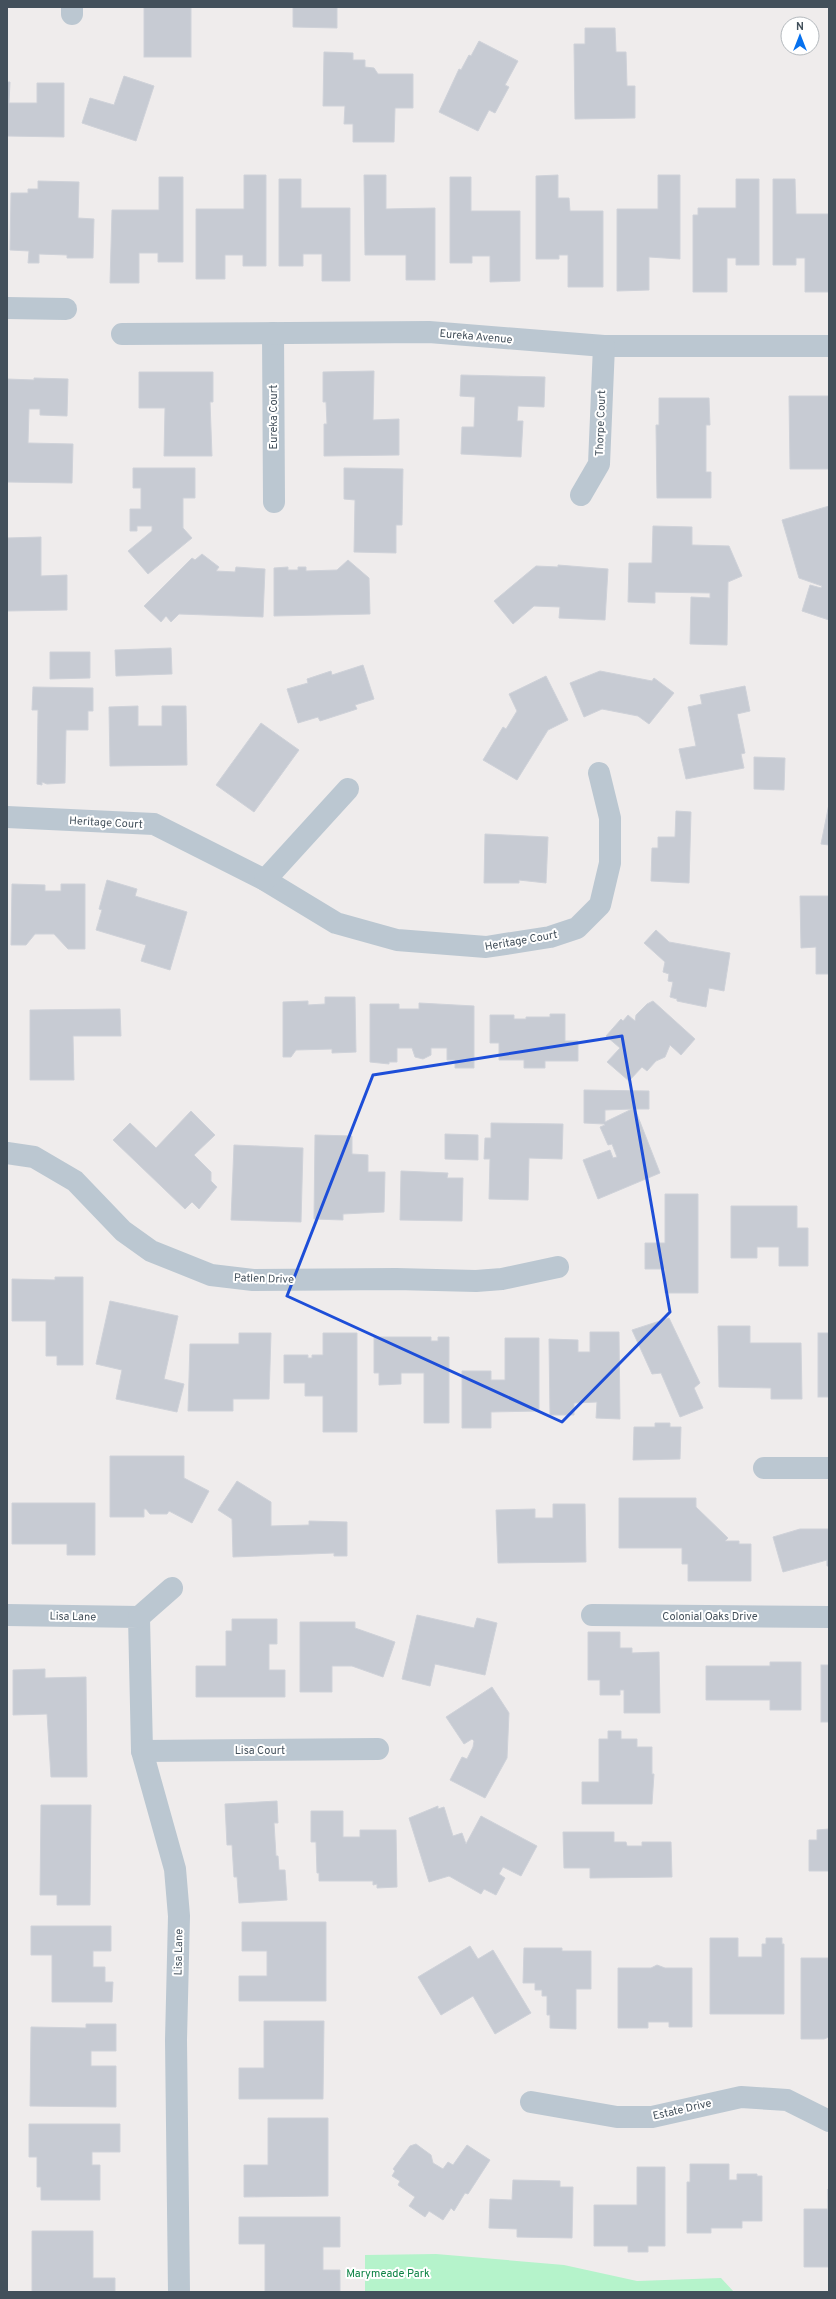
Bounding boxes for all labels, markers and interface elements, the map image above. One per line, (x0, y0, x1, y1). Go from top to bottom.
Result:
north arrow (780, 16, 820, 56)
text: N (796, 20, 804, 34)
street label: Eureka Avenue (439, 327, 513, 347)
street label: Eureka Court (267, 385, 281, 449)
street label: Thorpe Court (593, 390, 609, 456)
street label: Heritage Court (69, 814, 143, 832)
street label: Heritage Court (484, 928, 559, 954)
street label: Patlen Drive (234, 1271, 294, 1287)
street label: Lisa Lane (50, 1610, 97, 1624)
street label: Colonial Oaks Drive (662, 1610, 758, 1624)
street label: Lisa Court (235, 1744, 285, 1758)
street label: Lisa Lane (172, 1928, 186, 1975)
street label: Estate Drive (652, 2096, 713, 2124)
park label: Marymeade Park (346, 2267, 430, 2281)

